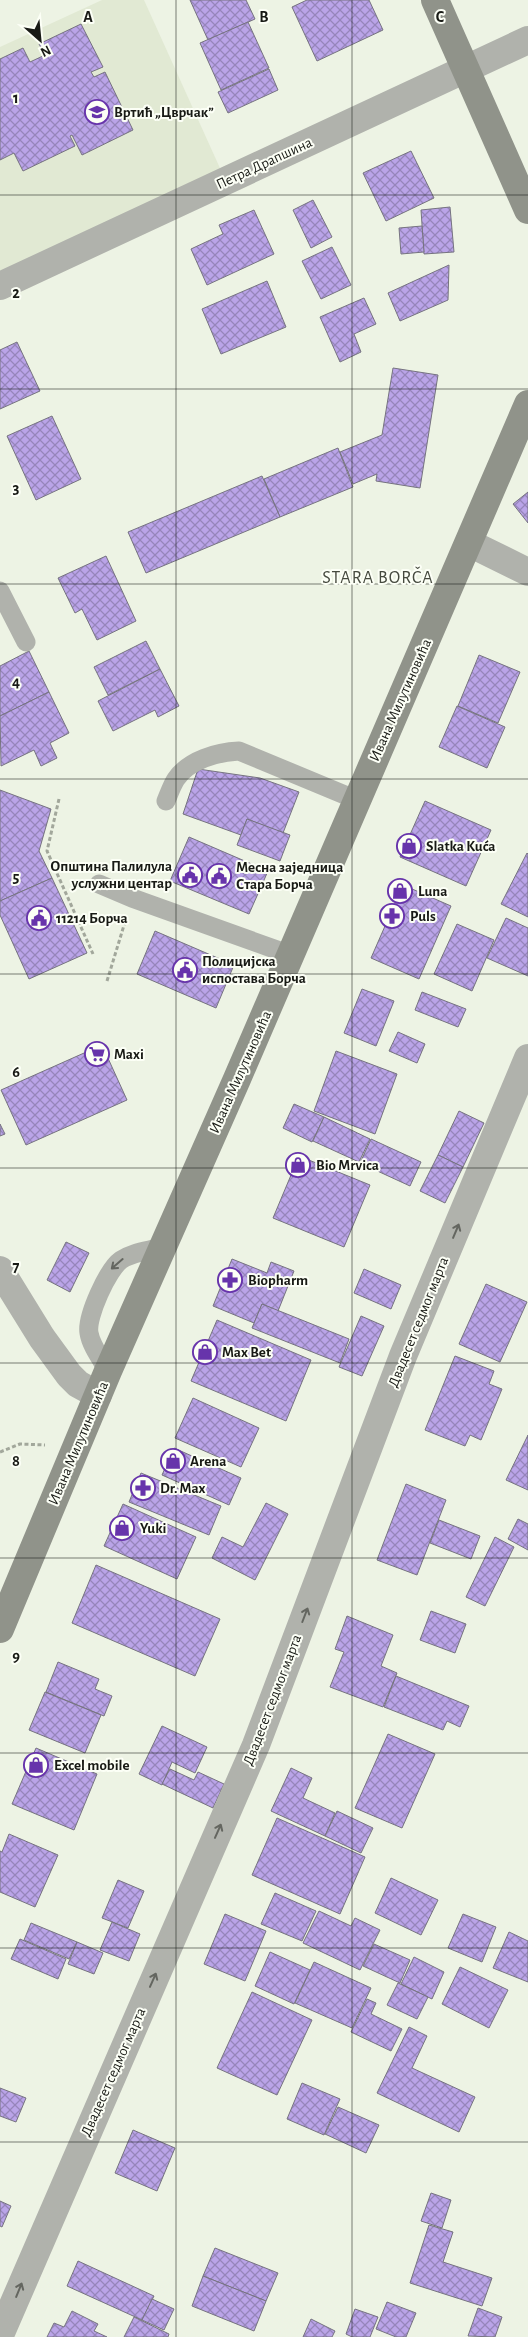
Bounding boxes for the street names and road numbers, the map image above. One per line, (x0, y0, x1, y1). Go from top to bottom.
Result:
street label: Петра Драпшина (214, 135, 315, 192)
street label: Ивана Милутиновића (367, 637, 434, 764)
street label: Ивана Милутиновића (207, 1009, 274, 1136)
street label: Двадесет седмог марта (386, 1255, 451, 1389)
street label: Ивана Милутиновића (46, 1379, 111, 1507)
street label: Двадесет седмог марта (241, 1633, 304, 1768)
street label: Двадесет седмог марта (78, 2006, 149, 2139)

